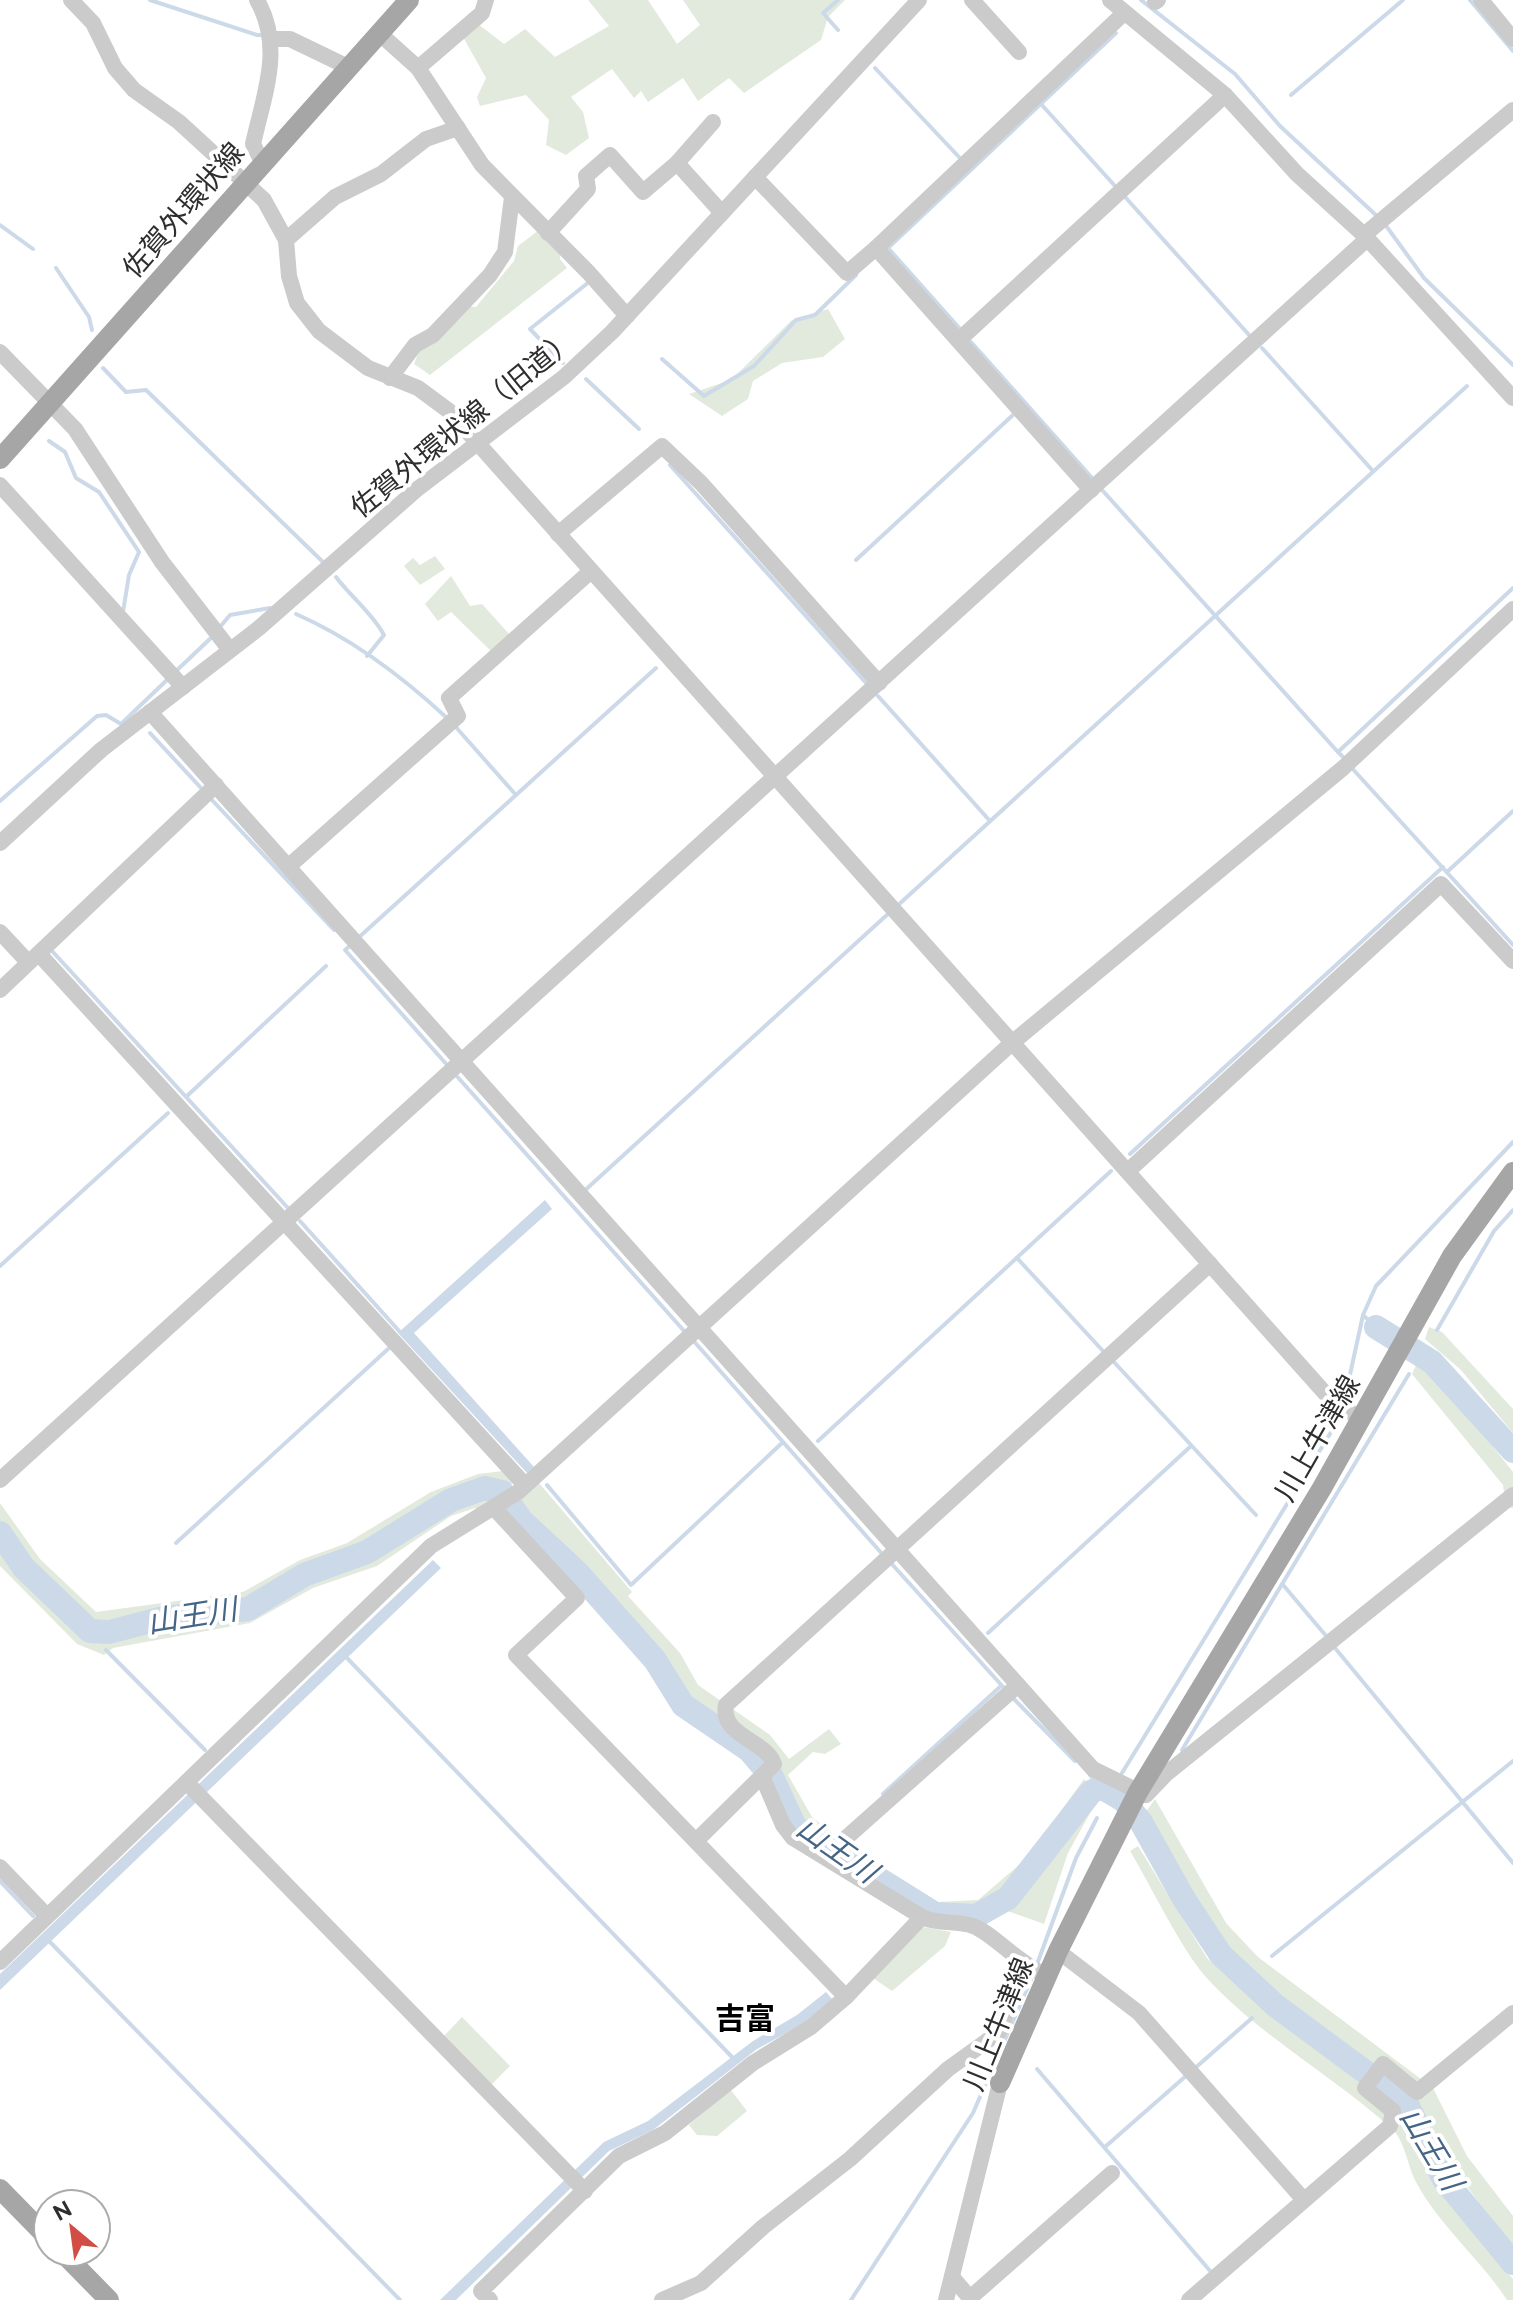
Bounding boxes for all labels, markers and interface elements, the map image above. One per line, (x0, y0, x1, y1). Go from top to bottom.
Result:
street label: 佐賀外環状線 (116, 136, 251, 285)
street label: 佐賀外環状線（旧道） (344, 322, 583, 524)
street label: 川上牛津線 (1268, 1369, 1367, 1507)
water label: 山王川 (145, 1591, 242, 1640)
water label: 山王川 (790, 1809, 887, 1891)
street label: 川上牛津線 (957, 1953, 1040, 2095)
district label: 吉富 (715, 2001, 775, 2036)
water label: 山王川 (1393, 2101, 1471, 2199)
north arrow (32, 2188, 112, 2268)
text: N (49, 2195, 76, 2226)

